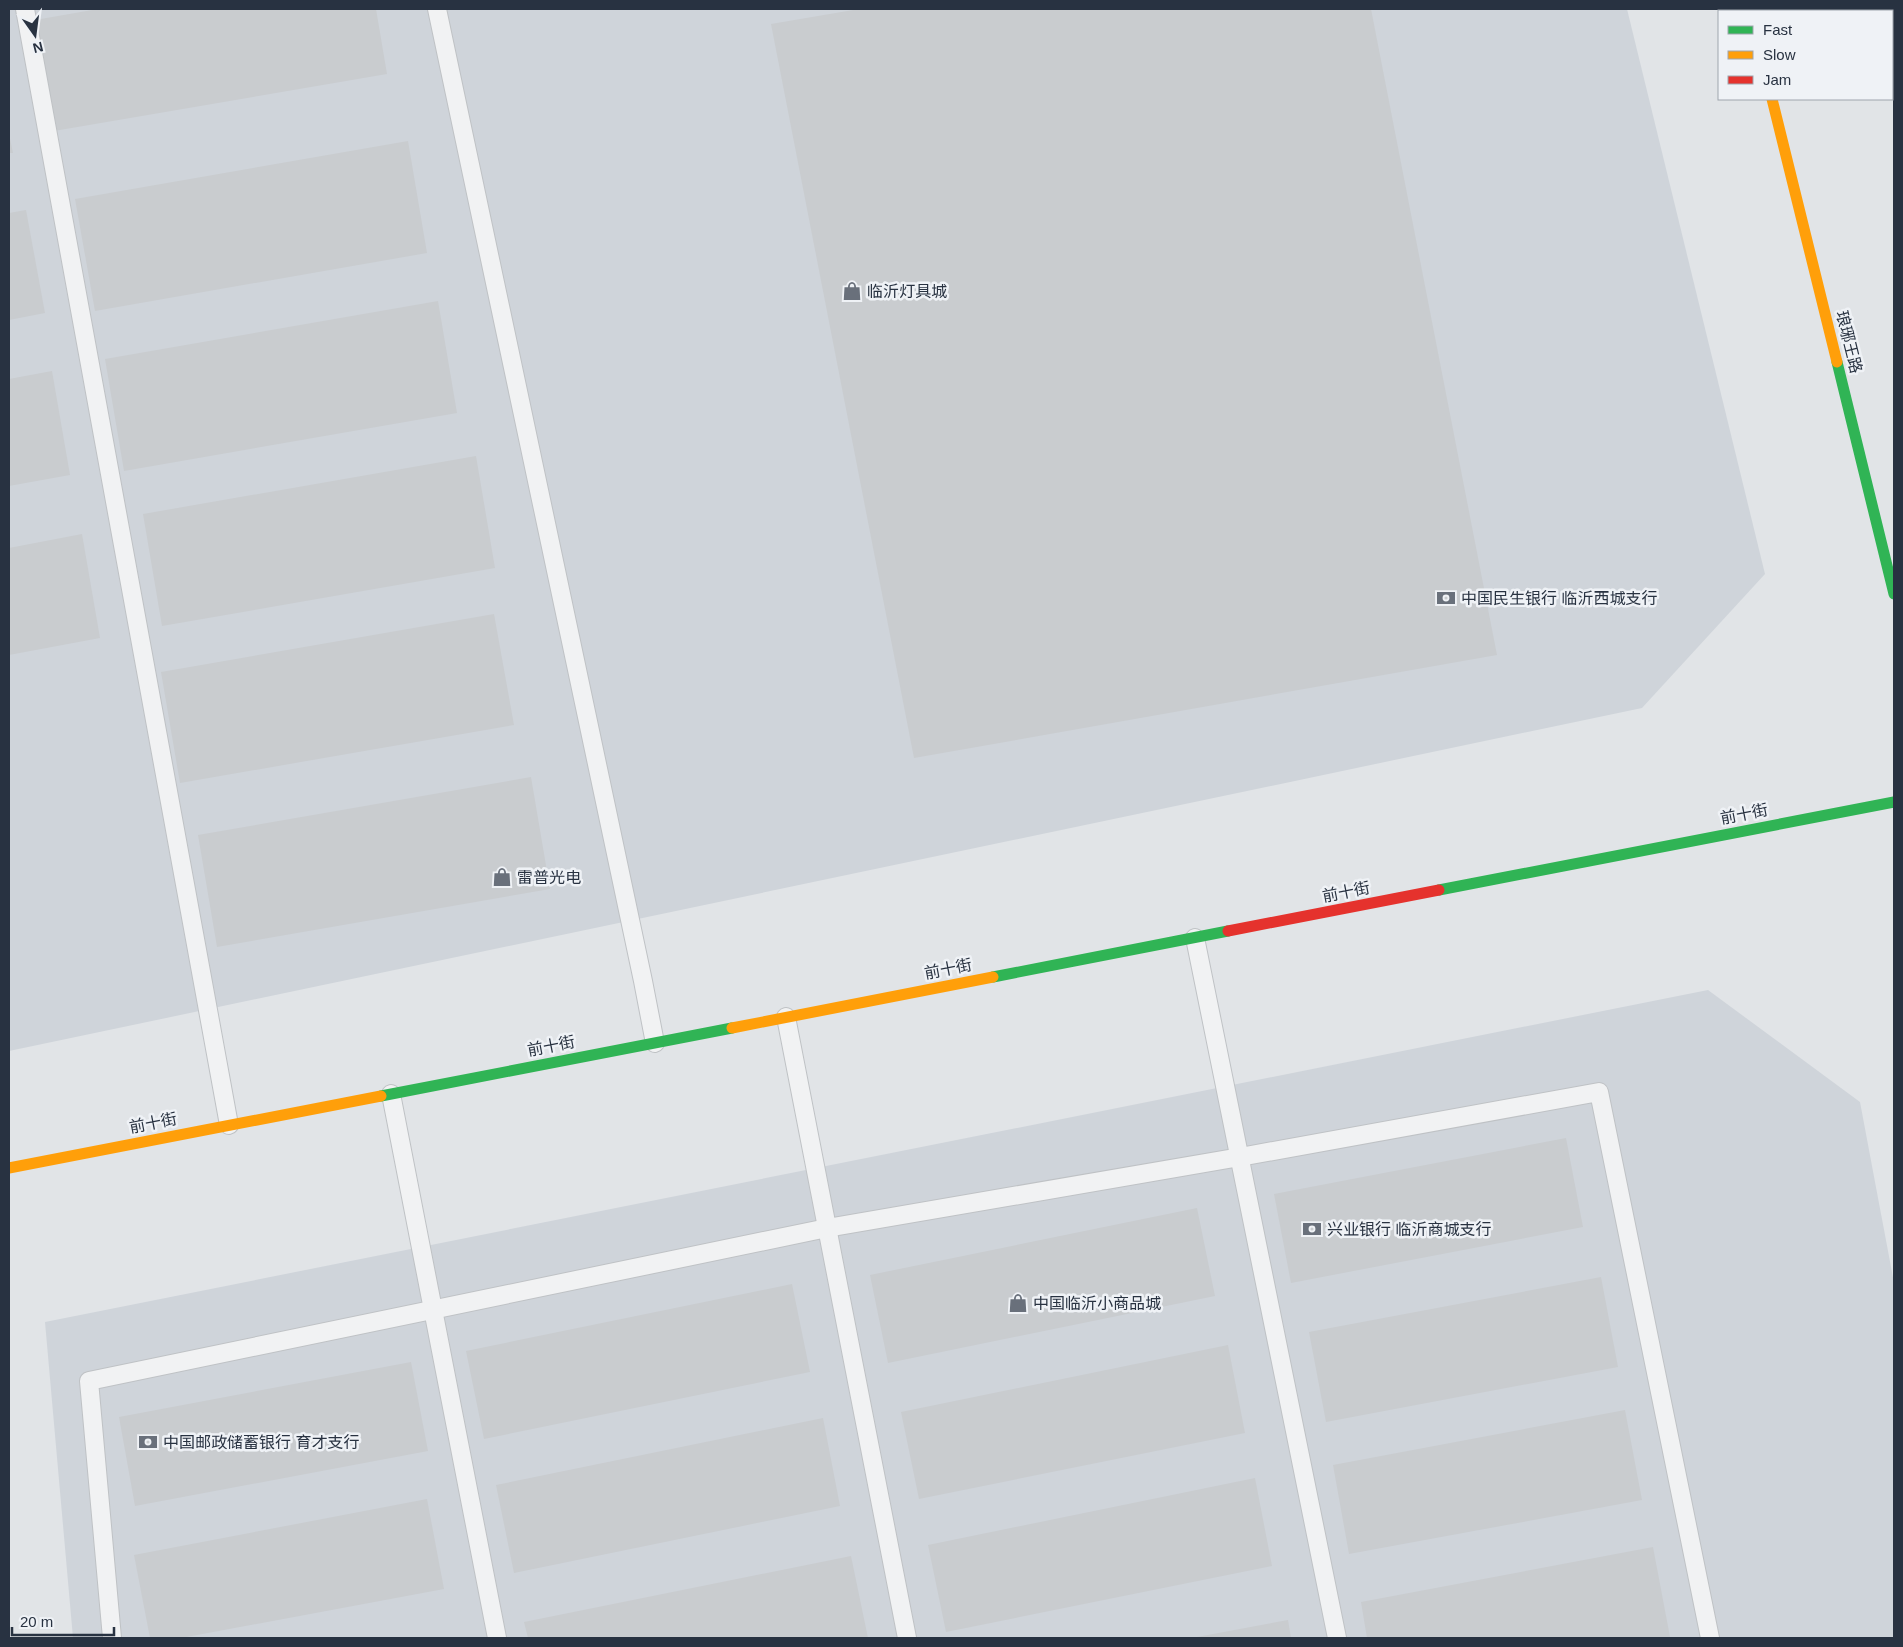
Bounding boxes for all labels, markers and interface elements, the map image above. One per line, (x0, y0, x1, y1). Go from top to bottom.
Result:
north arrow (10, 10, 60, 60)
legend (1718, 10, 1893, 100)
text: Fast (1763, 21, 1793, 38)
text: N (31, 39, 45, 57)
text: Slow (1763, 46, 1796, 63)
text: Jam (1763, 71, 1791, 88)
shop icon: 临沂灯具城 (841, 280, 863, 302)
place label: 临沂灯具城 (867, 283, 947, 300)
street label: 琅琊王路 (1833, 309, 1865, 375)
bank icon: 中国民生银行 临沂西城支行 (1435, 587, 1457, 609)
place label: 中国民生银行 临沂西城支行 (1461, 590, 1657, 607)
street label: 前十街 (1719, 801, 1769, 827)
shop icon: 雷普光电 (491, 866, 513, 888)
place label: 雷普光电 (517, 869, 581, 886)
street label: 前十街 (1321, 879, 1371, 905)
street label: 前十街 (923, 956, 973, 982)
street label: 前十街 (526, 1033, 576, 1059)
street label: 前十街 (128, 1110, 178, 1136)
bank icon: 兴业银行 临沂商城支行 (1301, 1218, 1323, 1240)
place label: 兴业银行 临沂商城支行 (1327, 1221, 1491, 1238)
shop icon: 中国临沂小商品城 (1007, 1292, 1029, 1314)
place label: 中国临沂小商品城 (1033, 1295, 1161, 1312)
bank icon: 中国邮政储蓄银行 育才支行 (137, 1431, 159, 1453)
place label: 中国邮政储蓄银行 育才支行 (163, 1434, 359, 1451)
scale bar (12, 1604, 115, 1636)
text: 20 m (20, 1613, 53, 1630)

